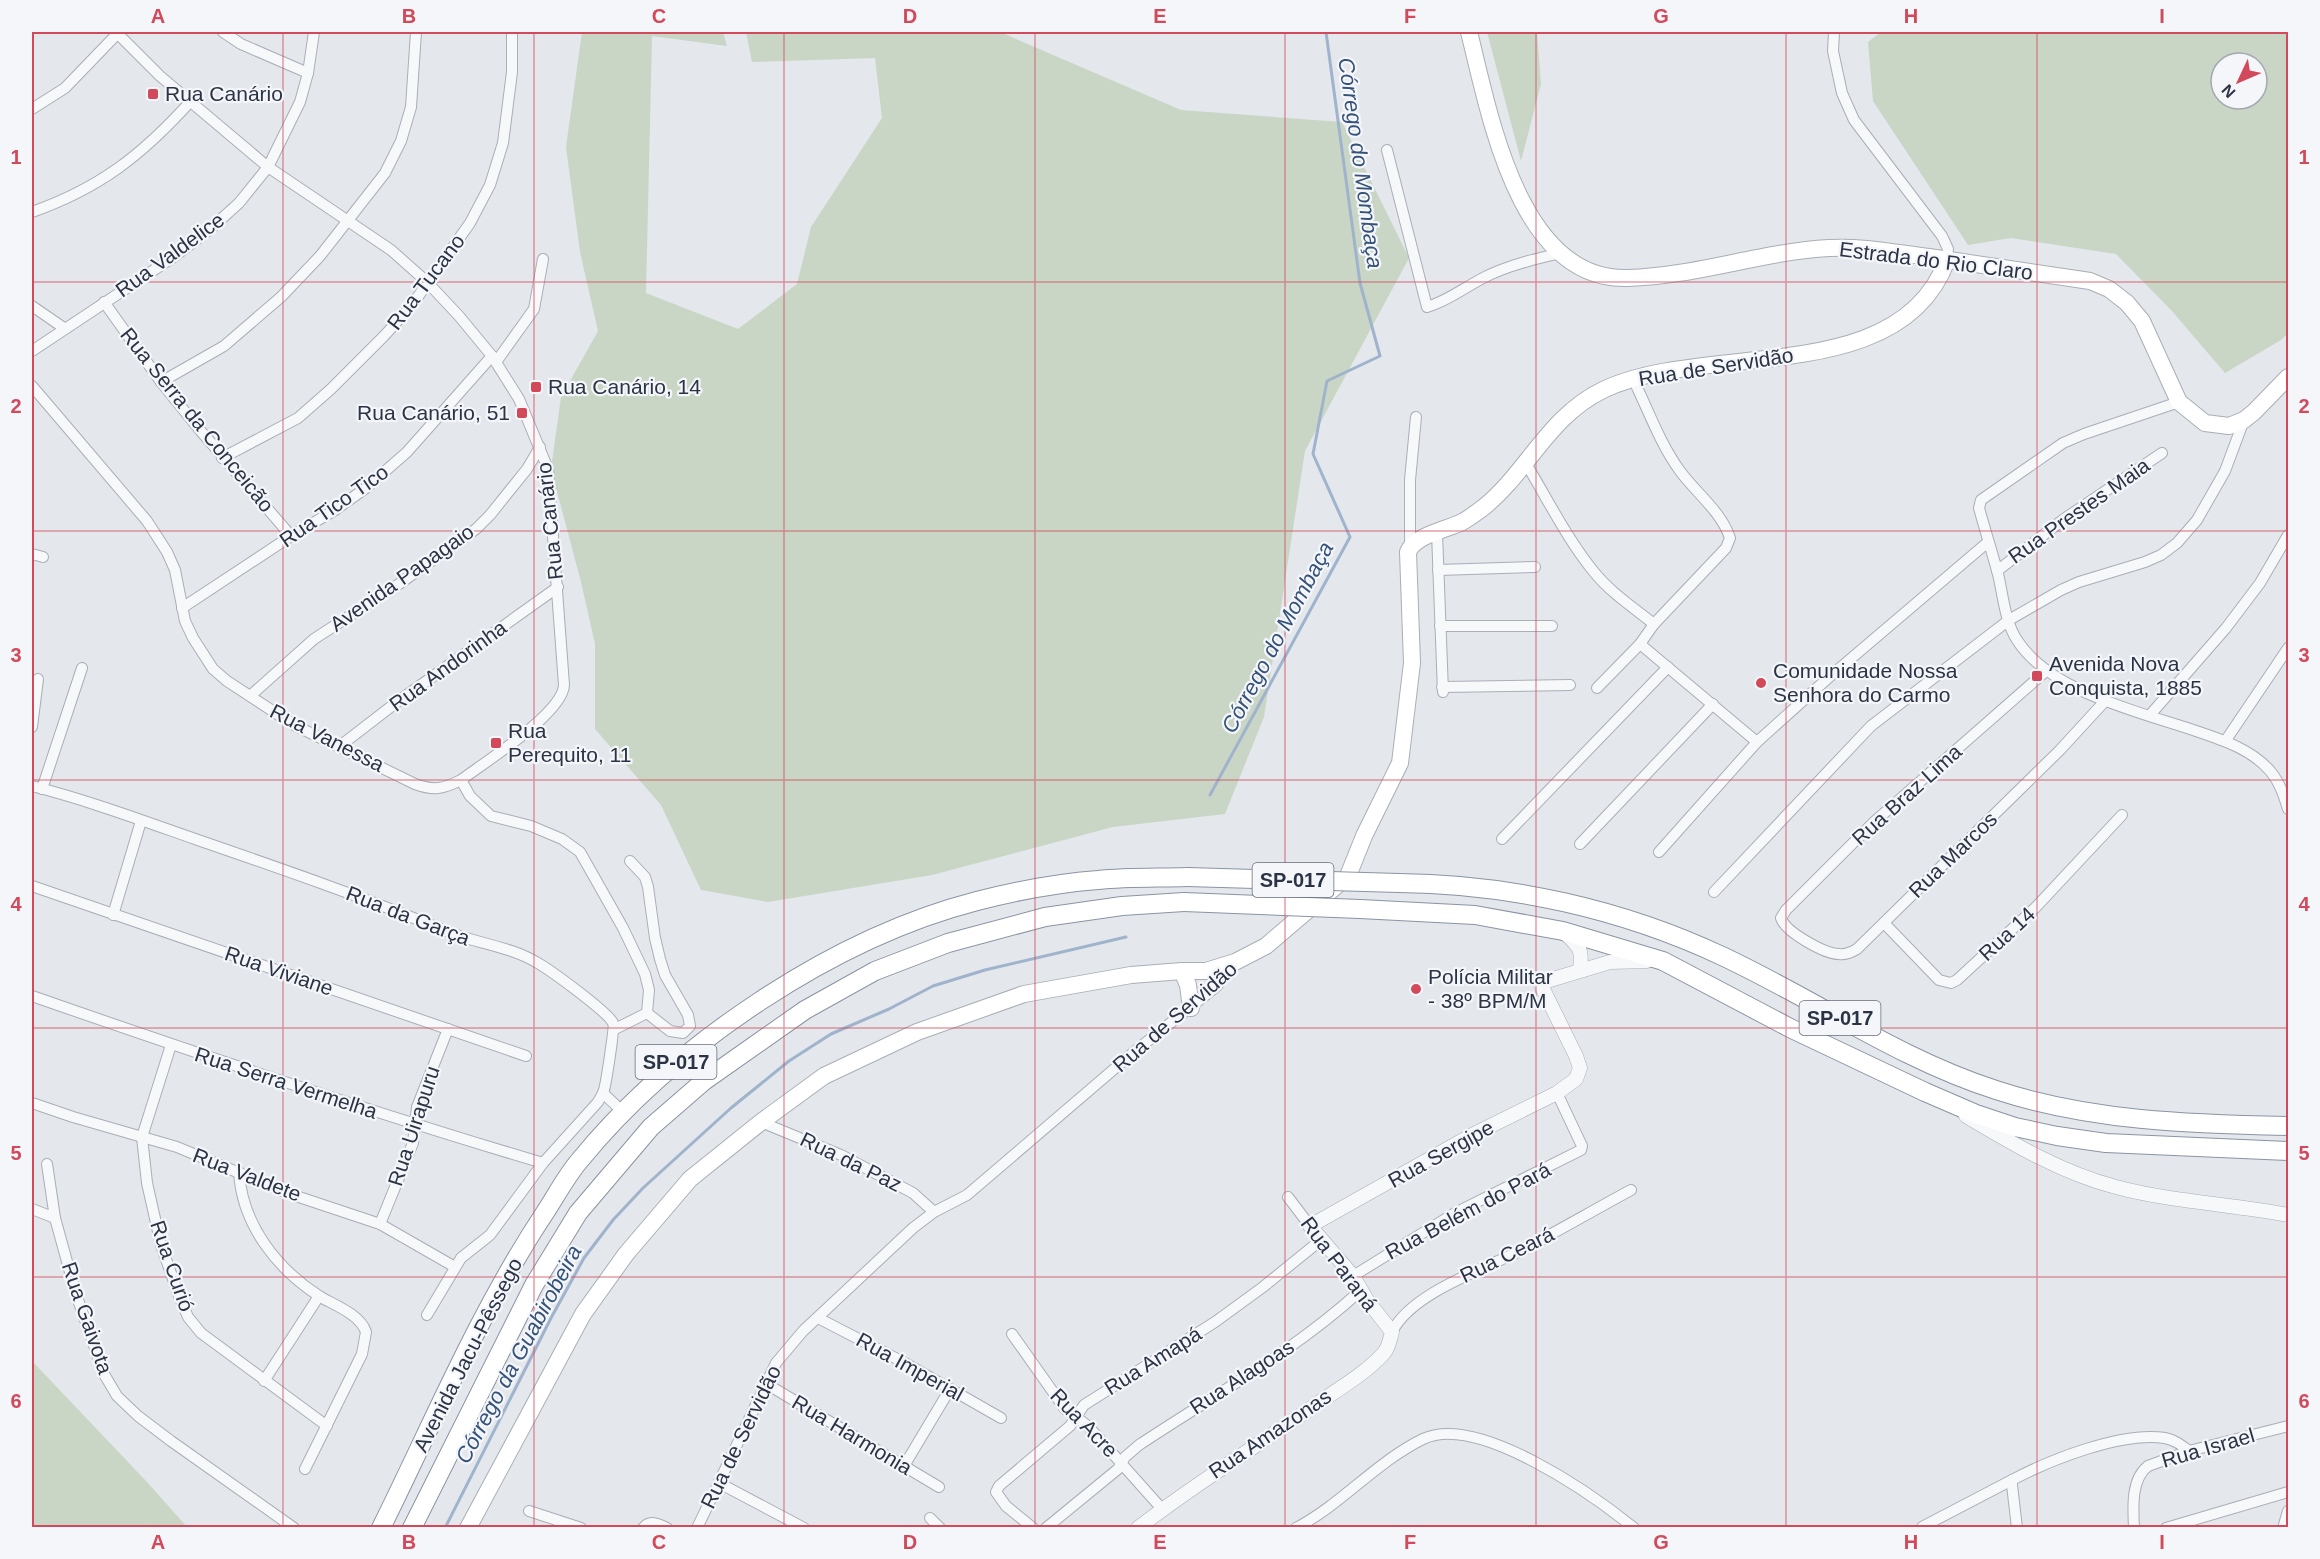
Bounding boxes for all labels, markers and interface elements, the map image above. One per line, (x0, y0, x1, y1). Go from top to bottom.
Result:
text: A (151, 5, 165, 27)
text: B (402, 5, 416, 27)
text: C (652, 5, 666, 27)
text: D (903, 5, 917, 27)
text: E (1153, 5, 1167, 27)
text: F (1404, 5, 1416, 27)
text: G (1653, 5, 1669, 27)
text: H (1904, 5, 1918, 27)
text: I (2159, 5, 2165, 27)
north arrow (2209, 51, 2269, 111)
water label: Córrego do Mombaça (1333, 56, 1388, 270)
text: N (2218, 81, 2239, 101)
place label: Rua Canário (165, 82, 283, 105)
marker: Rua Canário (146, 87, 160, 101)
text: 1 (10, 146, 22, 168)
text: 1 (2298, 146, 2310, 168)
street label: Rua Valdelice (111, 208, 228, 302)
street label: Rua Tucano (382, 230, 469, 334)
street label: Estrada do Rio Claro (1838, 237, 2034, 284)
street label: Rua Serra da Conceicão (116, 323, 279, 516)
street label: Rua de Servidão (1637, 343, 1795, 390)
place label: Rua Canário, 14 (548, 375, 701, 398)
marker: Rua Canário, 14 (529, 380, 543, 394)
text: 2 (10, 395, 22, 417)
text: 2 (2298, 395, 2310, 417)
place label: Rua Canário, 51 (357, 401, 510, 424)
marker: Rua Canário, 51 (515, 406, 529, 420)
street label: Rua Prestes Maia (2004, 453, 2154, 568)
street label: Rua Tico Tico (275, 460, 392, 551)
street label: Rua Canário (532, 461, 567, 581)
street label: Avenida Papagaio (325, 519, 478, 636)
water label: Córrego do Mombaça (1216, 537, 1338, 737)
street label: Rua Andorinha (385, 615, 511, 716)
text: 3 (10, 644, 22, 666)
text: 3 (2298, 644, 2310, 666)
place label: Avenida Nova Conquista, 1885 (2049, 652, 2202, 699)
place label: Comunidade Nossa Senhora do Carmo (1773, 659, 1958, 706)
marker: Avenida Nova Conquista, 1885 (2030, 669, 2044, 683)
marker: Comunidade Nossa Senhora do Carmo (1754, 676, 1768, 690)
street label: Rua Vanessa (267, 699, 388, 776)
place label: Rua Perequito, 11 (508, 719, 631, 766)
marker: Rua Perequito, 11 (489, 736, 503, 750)
street label: Rua Braz Lima (1847, 739, 1966, 850)
street label: Rua Marcos (1904, 807, 2001, 902)
road number: SP-017 (1252, 863, 1334, 897)
street label: Rua da Garça (343, 881, 474, 950)
text: 4 (10, 893, 22, 915)
text: 4 (2298, 893, 2310, 915)
street label: Rua 14 (1974, 902, 2039, 965)
street label: Rua Viviane (222, 941, 336, 1000)
street label: Rua de Servidão (1108, 957, 1241, 1077)
place label: Polícia Militar - 38º BPM/M (1428, 965, 1553, 1012)
marker: Polícia Militar - 38º BPM/M (1409, 982, 1423, 996)
road number: SP-017 (1800, 1001, 1880, 1035)
street label: Rua Serra Vermelha (192, 1042, 380, 1123)
road number: SP-017 (636, 1045, 716, 1079)
street label: Rua Uirapuru (383, 1063, 444, 1189)
street label: Rua Sergipe (1384, 1115, 1497, 1192)
street label: Rua da Paz (797, 1127, 906, 1196)
text: 5 (10, 1142, 22, 1164)
text: 5 (2298, 1142, 2310, 1164)
street label: Rua Valdete (190, 1143, 305, 1206)
street label: Rua Belém do Pará (1381, 1157, 1554, 1264)
street label: Rua Paraná (1296, 1212, 1383, 1316)
street label: Rua Curió (146, 1217, 199, 1314)
street label: Rua Ceará (1456, 1222, 1558, 1287)
water label: Córrego da Guabirobeira (450, 1241, 587, 1468)
street label: Avenida Jacu-Pêssego (409, 1254, 526, 1456)
street label: Rua Gaivota (58, 1259, 117, 1377)
street label: Rua Amapá (1100, 1322, 1206, 1399)
street label: Rua Imperial (853, 1328, 968, 1405)
street label: Rua Alagoas (1186, 1335, 1298, 1419)
street label: Rua de Servidão (696, 1361, 785, 1512)
street label: Rua Acre (1046, 1384, 1123, 1462)
street label: Rua Amazonas (1204, 1384, 1335, 1483)
text: 6 (10, 1390, 22, 1412)
street label: Rua Harmonia (788, 1390, 916, 1479)
text: 6 (2298, 1390, 2310, 1412)
street label: Rua Israel (2159, 1423, 2257, 1472)
text: A (151, 1531, 165, 1553)
text: B (402, 1531, 416, 1553)
text: C (652, 1531, 666, 1553)
text: D (903, 1531, 917, 1553)
text: E (1153, 1531, 1167, 1553)
text: F (1404, 1531, 1416, 1553)
text: G (1653, 1531, 1669, 1553)
text: H (1904, 1531, 1918, 1553)
text: I (2159, 1531, 2165, 1553)

